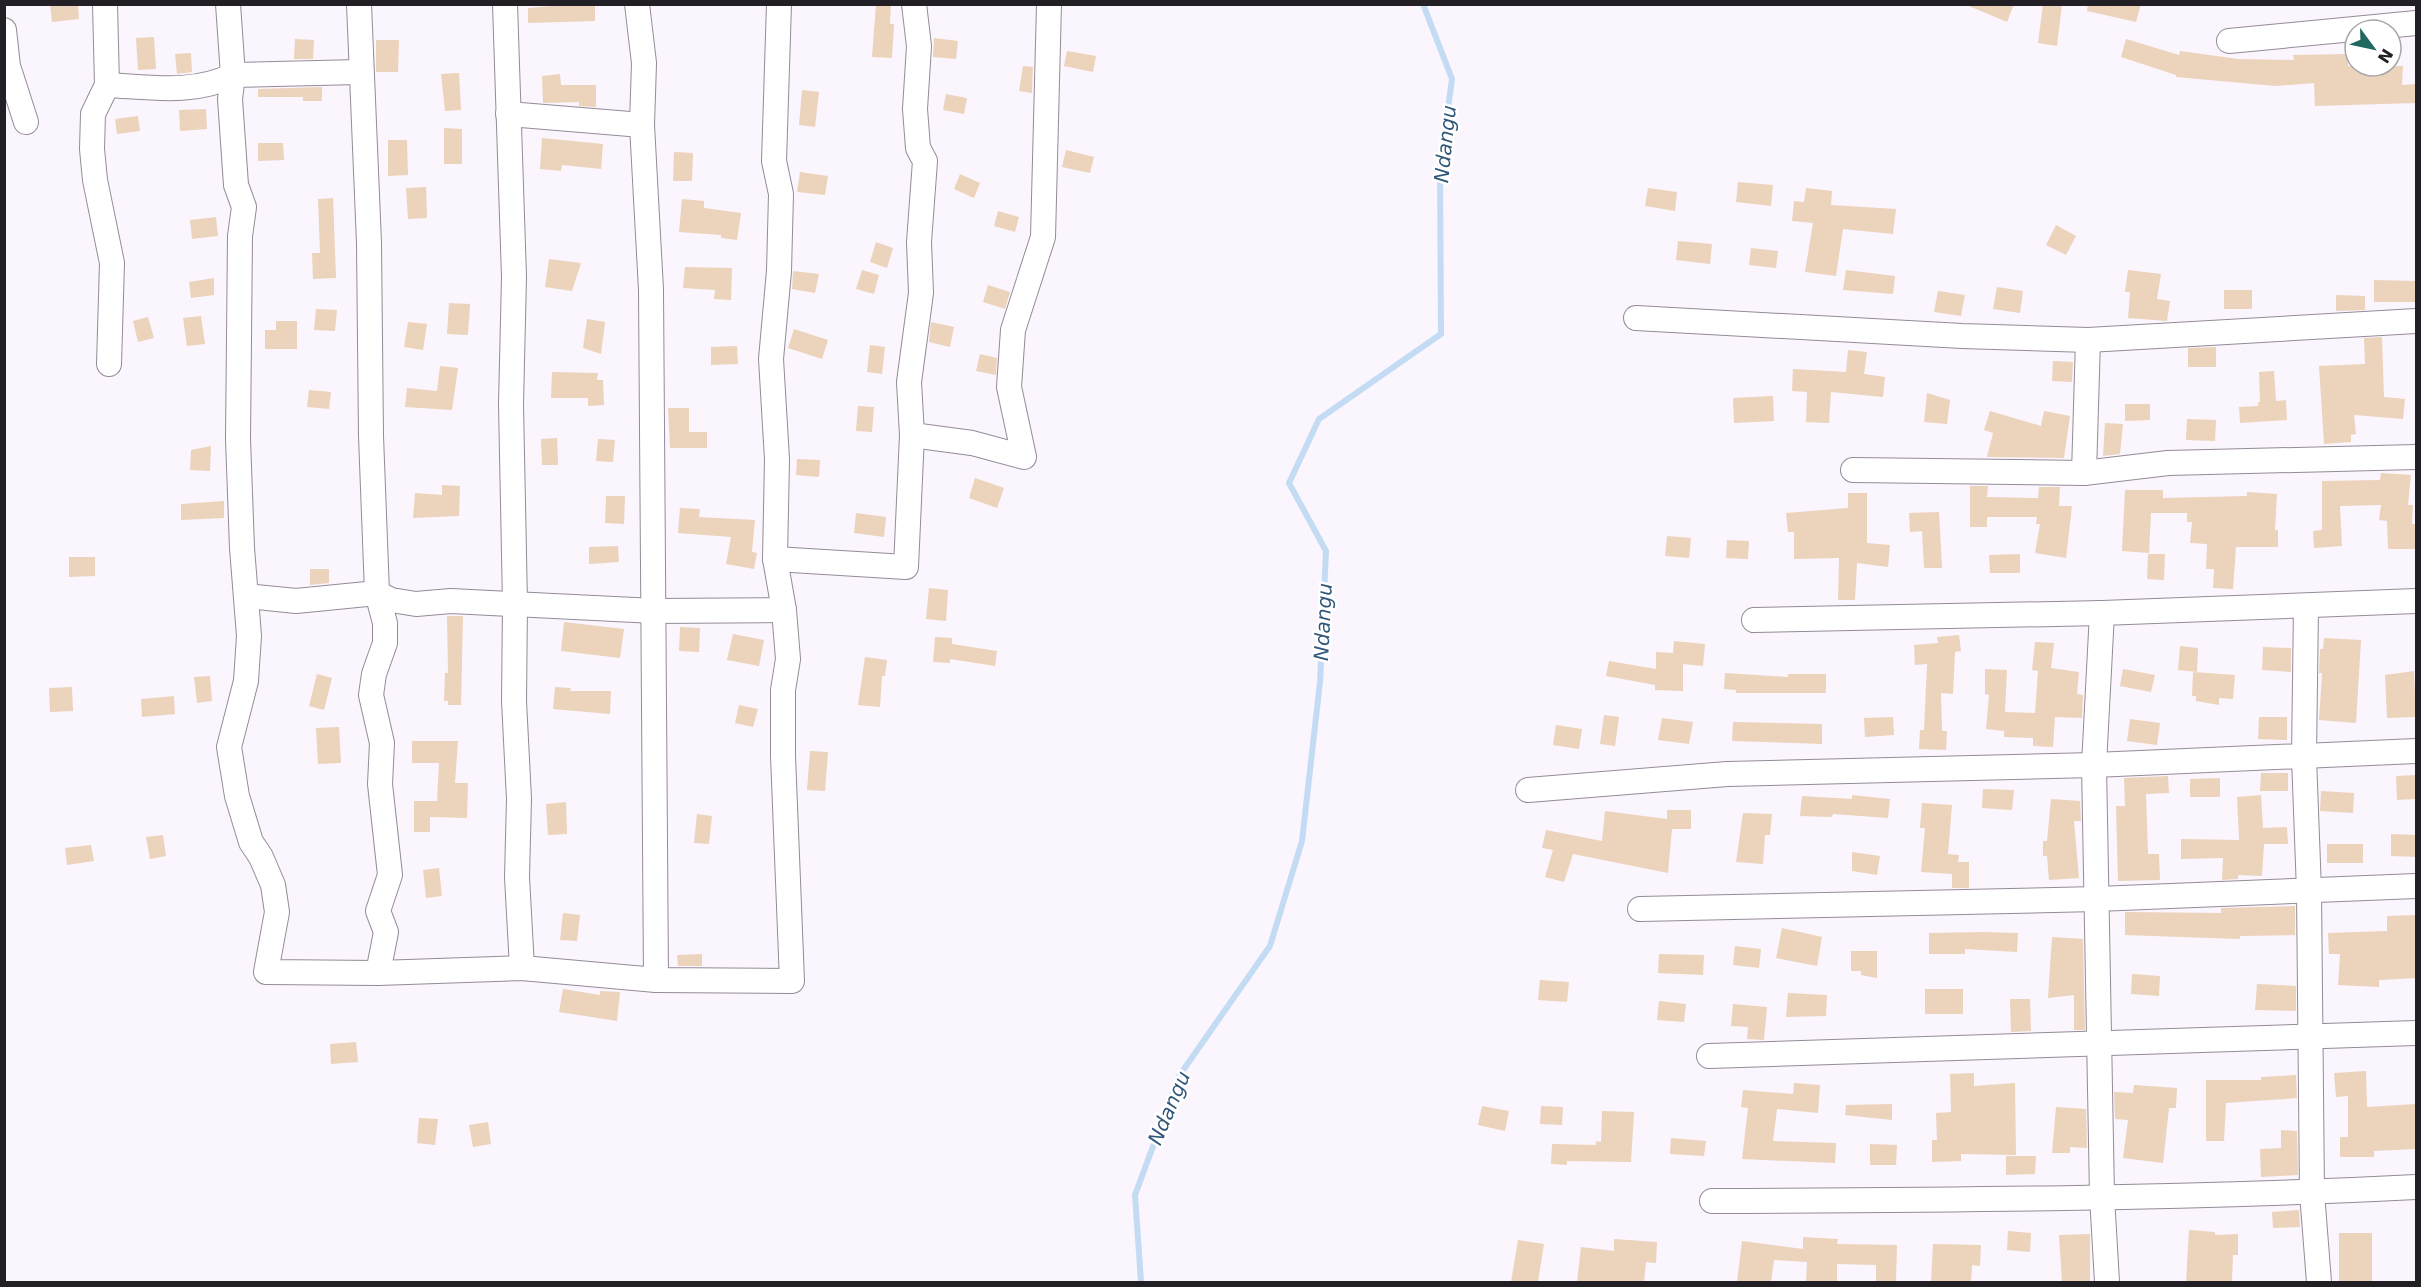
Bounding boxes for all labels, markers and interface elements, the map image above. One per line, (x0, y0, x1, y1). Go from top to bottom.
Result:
north arrow (2343, 18, 2403, 78)
text: N (2374, 45, 2397, 67)
water label: Ndangu (1429, 104, 1461, 184)
water label: Ndangu (1309, 582, 1337, 662)
water label: Ndangu (1143, 1067, 1195, 1149)

